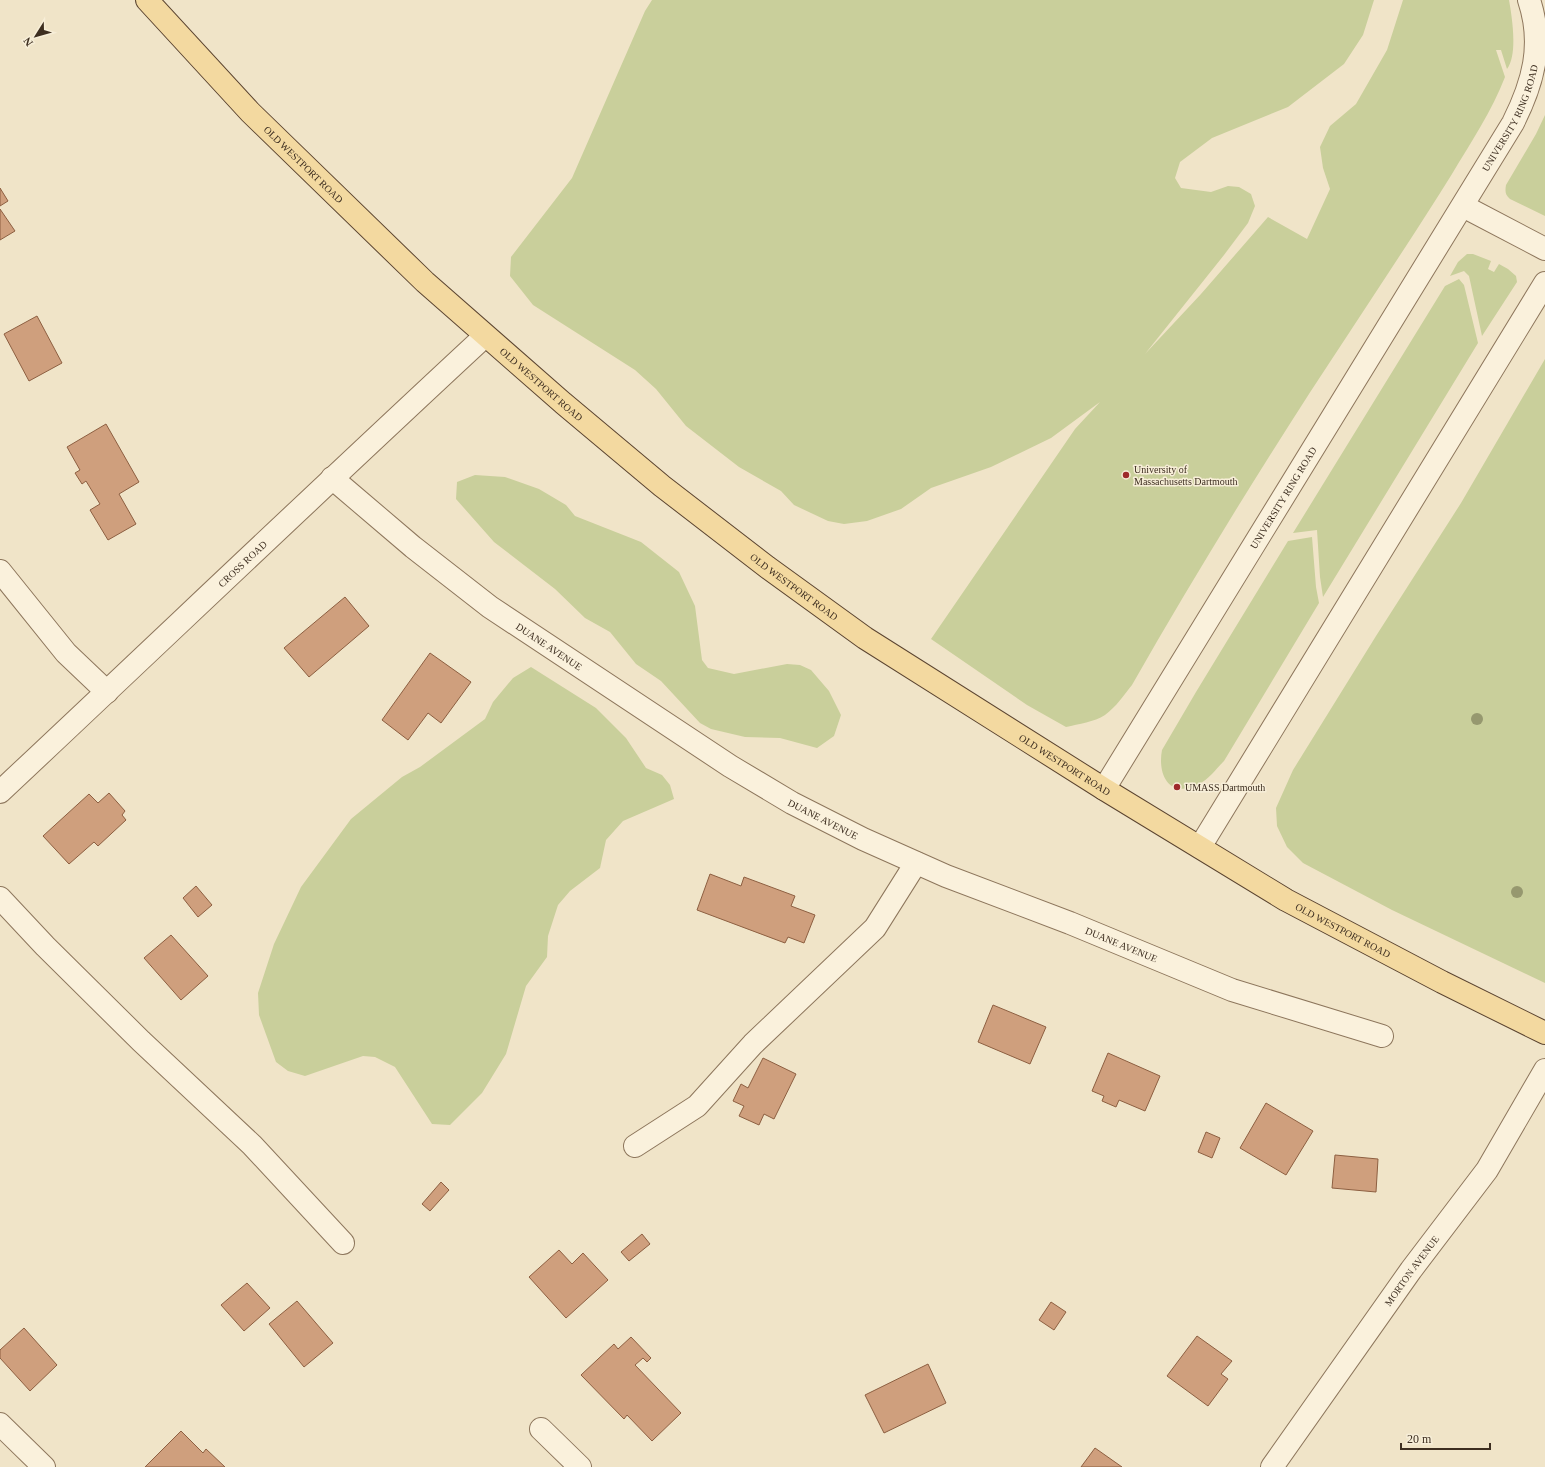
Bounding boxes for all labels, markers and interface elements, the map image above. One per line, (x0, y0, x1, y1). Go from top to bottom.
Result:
north arrow (16, 16, 56, 56)
text: N (21, 35, 35, 49)
street label: UNIVERSITY RING ROAD (1479, 64, 1539, 173)
street label: OLD WESTPORT ROAD (262, 123, 345, 205)
street label: OLD WESTPORT ROAD (498, 345, 585, 423)
street label: UNIVERSITY RING ROAD (1248, 445, 1318, 551)
place label: University of Massachusetts Dartmouth (1134, 464, 1238, 487)
marker: University of Massachusetts Dartmouth (1121, 470, 1131, 480)
street label: CROSS ROAD (216, 538, 269, 589)
street label: OLD WESTPORT ROAD (748, 551, 840, 622)
street label: DUANE AVENUE (514, 620, 584, 672)
street label: OLD WESTPORT ROAD (1017, 731, 1113, 797)
marker: UMASS Dartmouth (1172, 782, 1182, 792)
place label: UMASS Dartmouth (1185, 782, 1265, 793)
street label: DUANE AVENUE (786, 796, 860, 841)
street label: OLD WESTPORT ROAD (1294, 901, 1393, 960)
street label: DUANE AVENUE (1084, 925, 1159, 964)
street label: MORTON AVENUE (1382, 1233, 1441, 1308)
scale bar (1401, 1425, 1490, 1451)
text: 20 m (1407, 1432, 1432, 1446)

